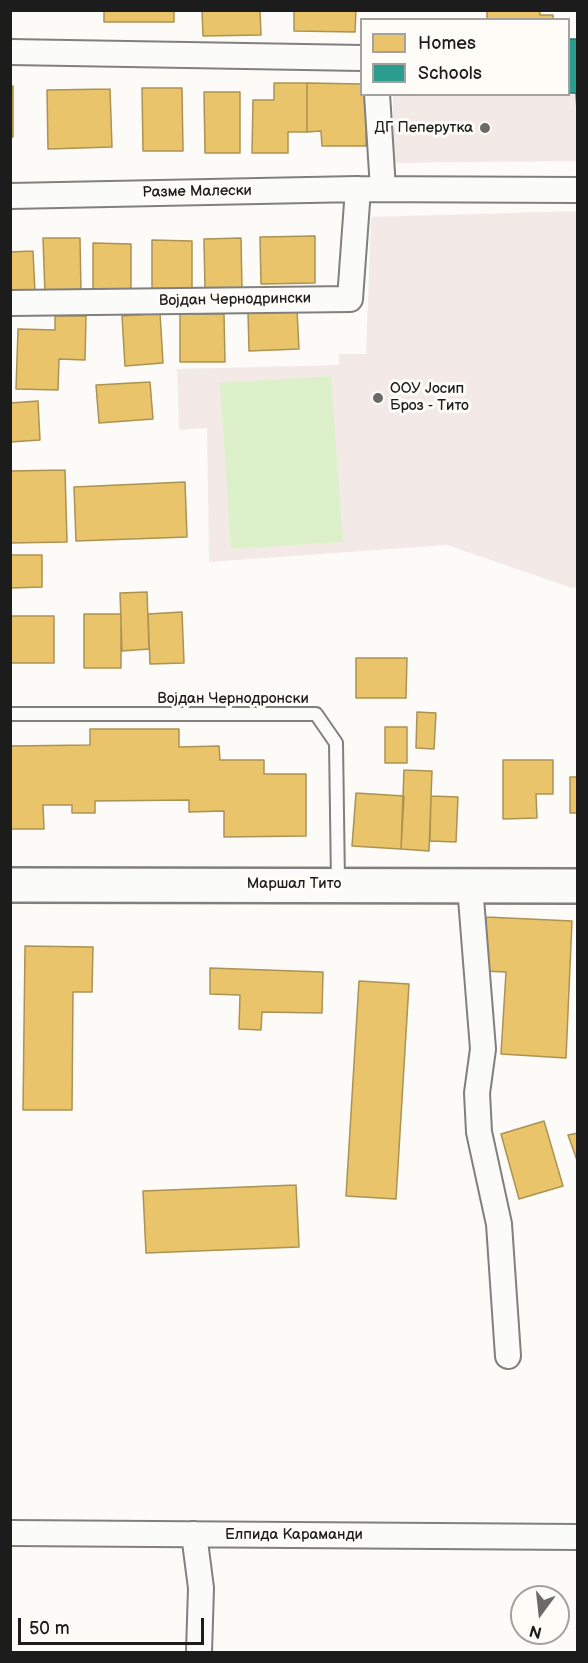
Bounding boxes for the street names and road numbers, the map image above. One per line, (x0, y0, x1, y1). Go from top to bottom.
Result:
street label: Разме Малески (142, 182, 252, 202)
street label: Војдан Чернодрински (159, 290, 311, 310)
street label: Војдан Чернодронски (157, 690, 309, 708)
street label: Маршал Тито (247, 875, 341, 893)
street label: Елпида Караманди (225, 1526, 363, 1544)

